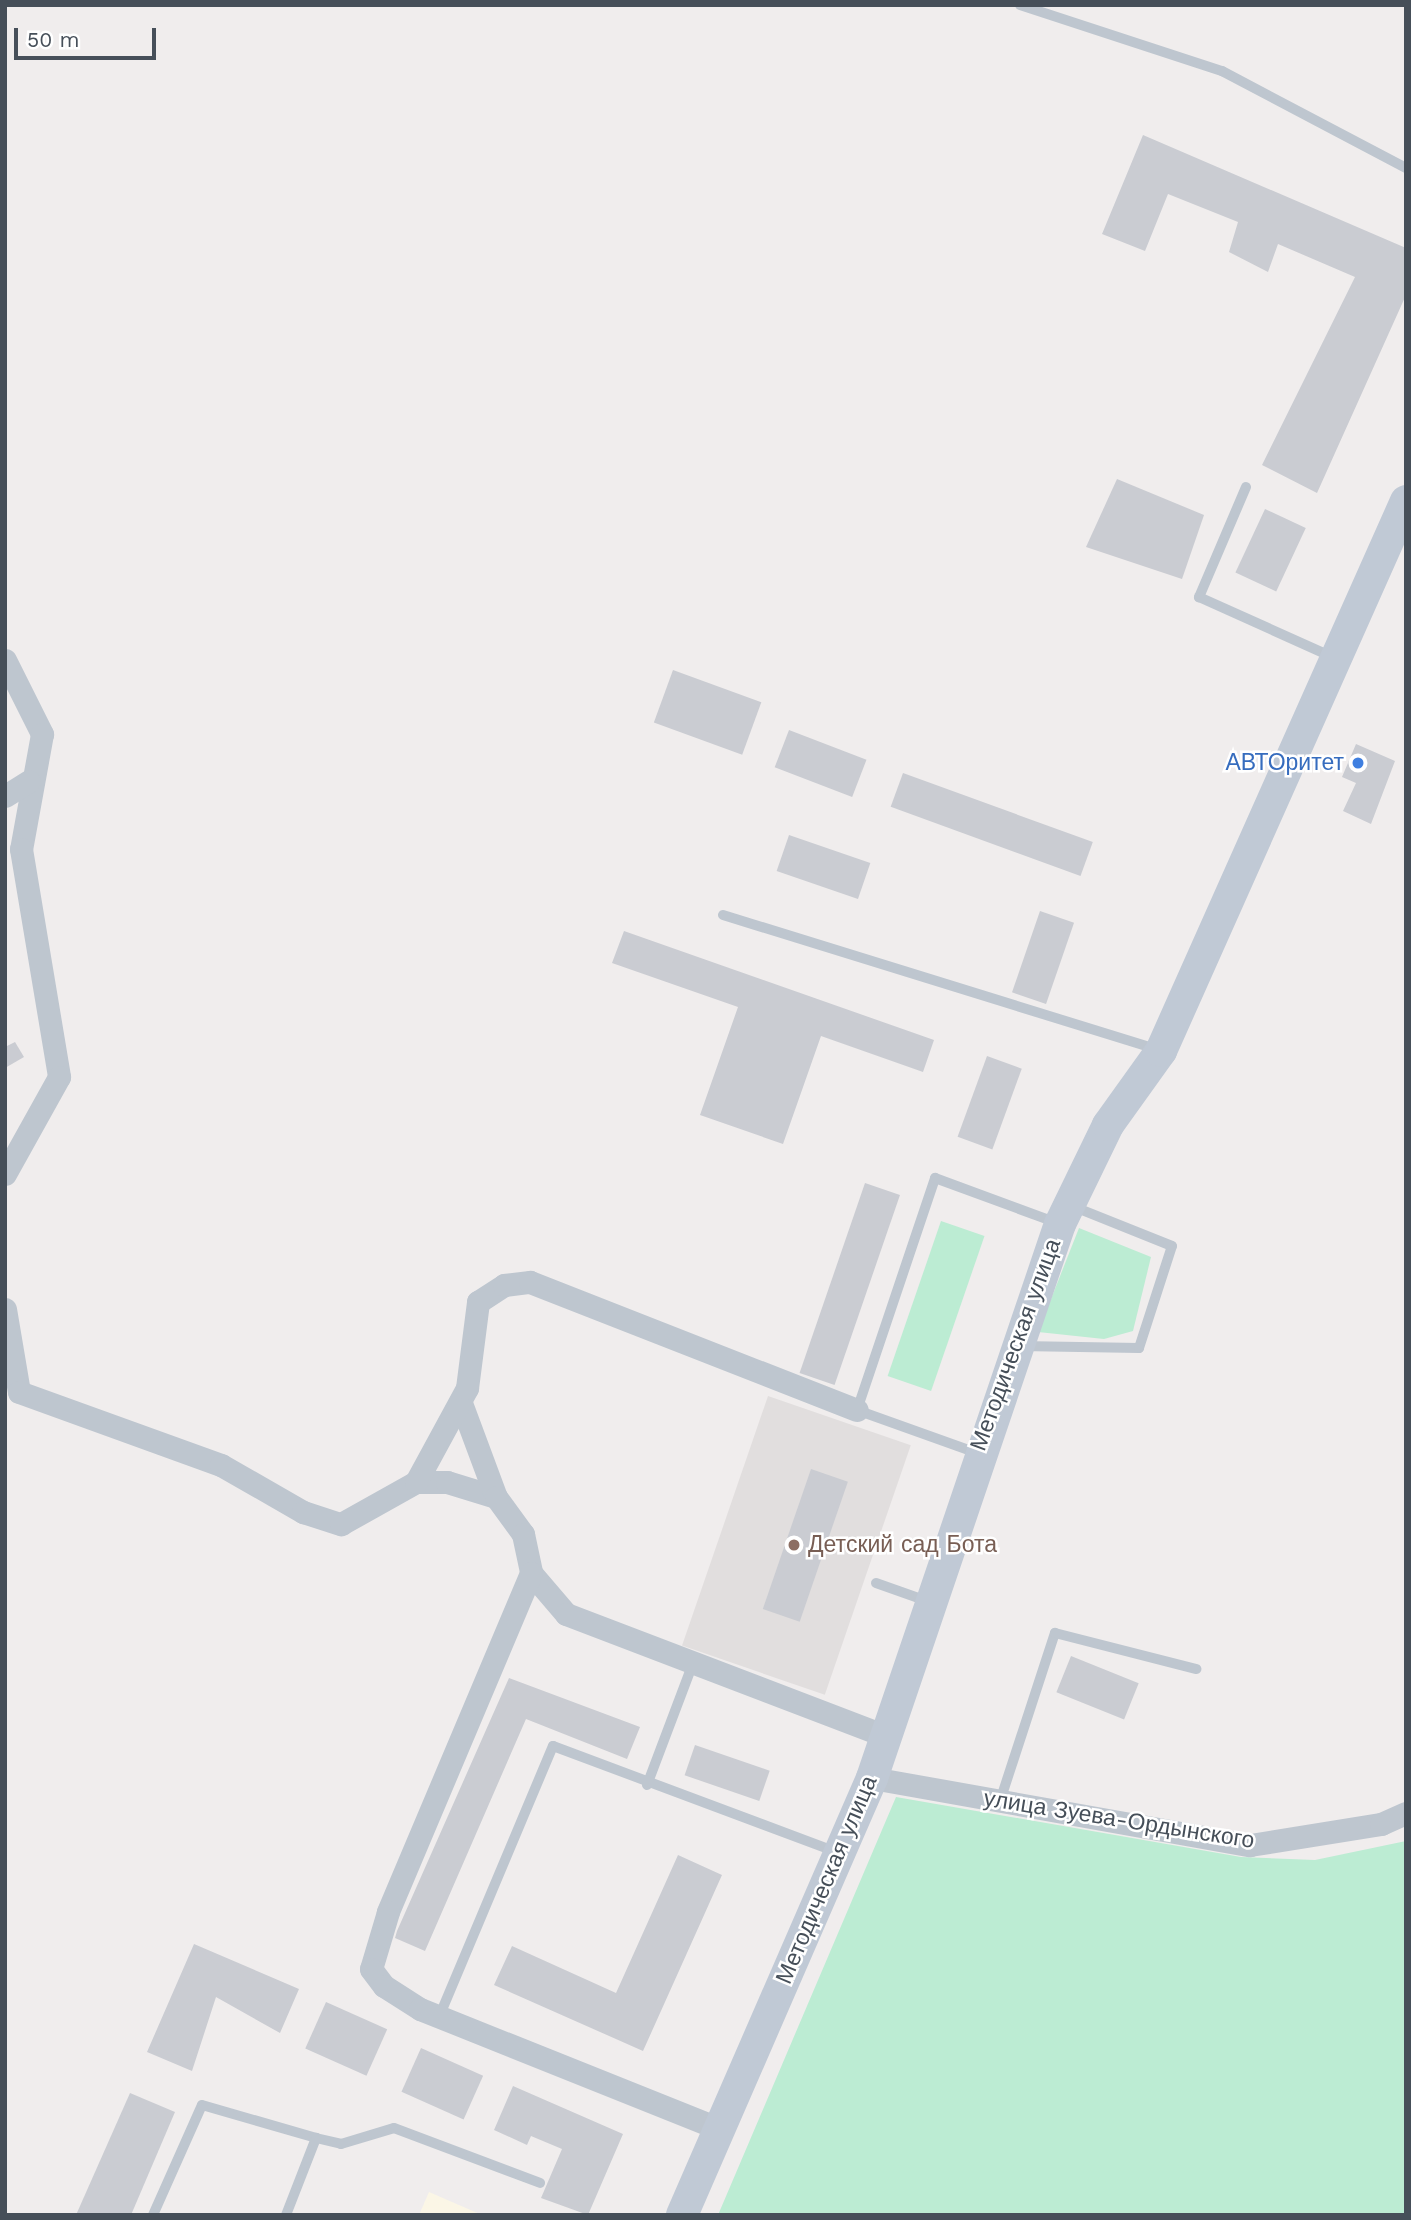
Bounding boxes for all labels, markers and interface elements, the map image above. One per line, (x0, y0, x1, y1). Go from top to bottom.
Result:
scale bar (18, 14, 159, 58)
text: 50 m (27, 27, 79, 52)
place label: АВТОритет (1225, 749, 1344, 777)
marker: АВТОритет (1350, 755, 1366, 771)
street label: Методическая улица (965, 1235, 1067, 1455)
place label: Детский сад Бота (808, 1531, 997, 1559)
marker: Детский сад Бота (786, 1537, 802, 1553)
street label: Методическая улица (771, 1772, 883, 1988)
street label: улица Зуева-Ордынского (982, 1785, 1256, 1855)

